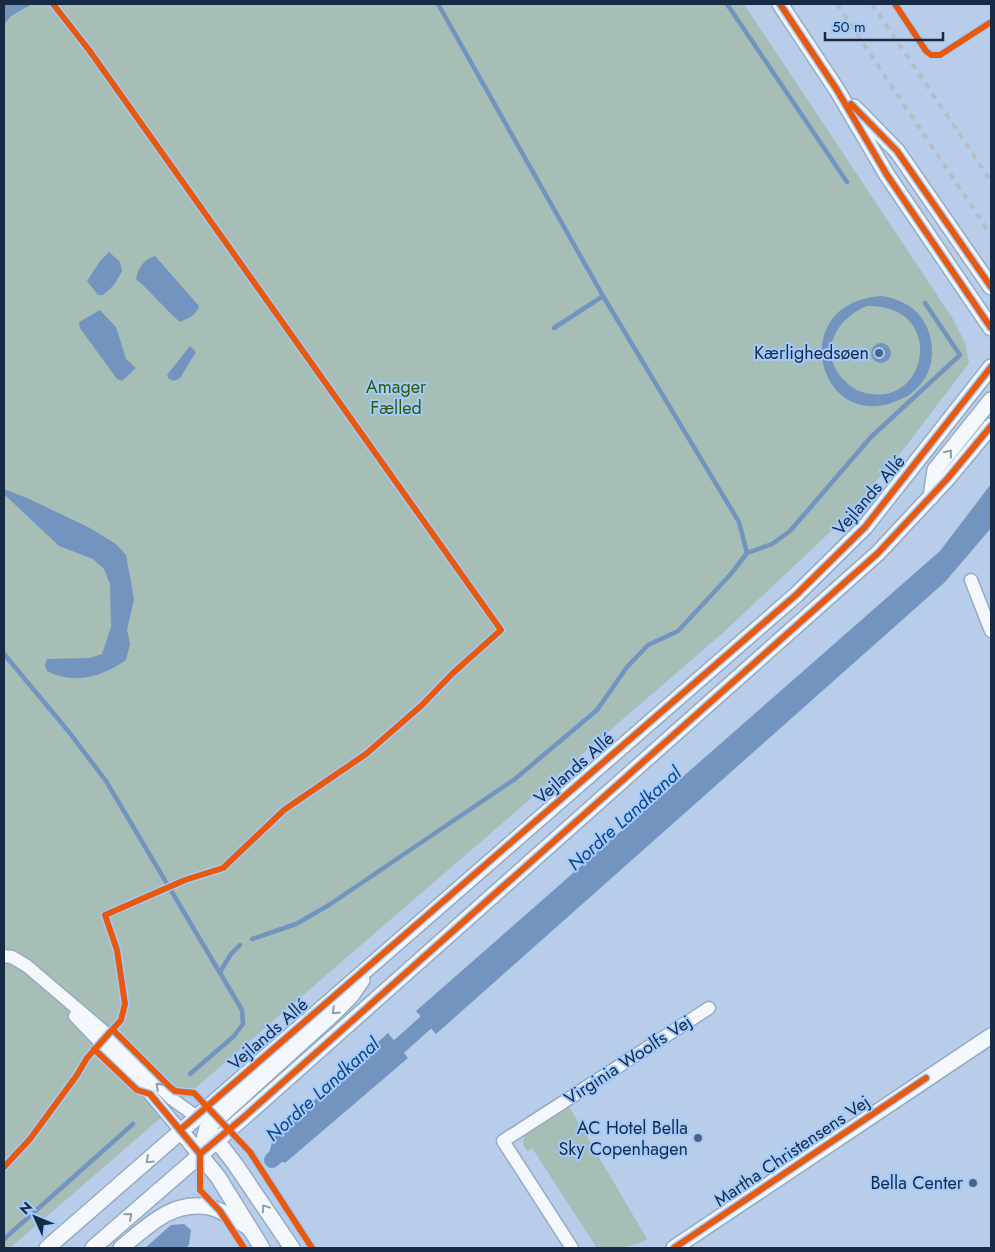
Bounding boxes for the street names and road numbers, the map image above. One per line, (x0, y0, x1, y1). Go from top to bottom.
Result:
street label: Vejlands Allé (827, 449, 911, 541)
street label: Vejlands Allé (528, 726, 620, 810)
street label: Vejlands Allé (222, 992, 314, 1076)
street label: Virginia Woolfs Vej (559, 1009, 697, 1111)
street label: Martha Christensens Vej (709, 1089, 875, 1213)

